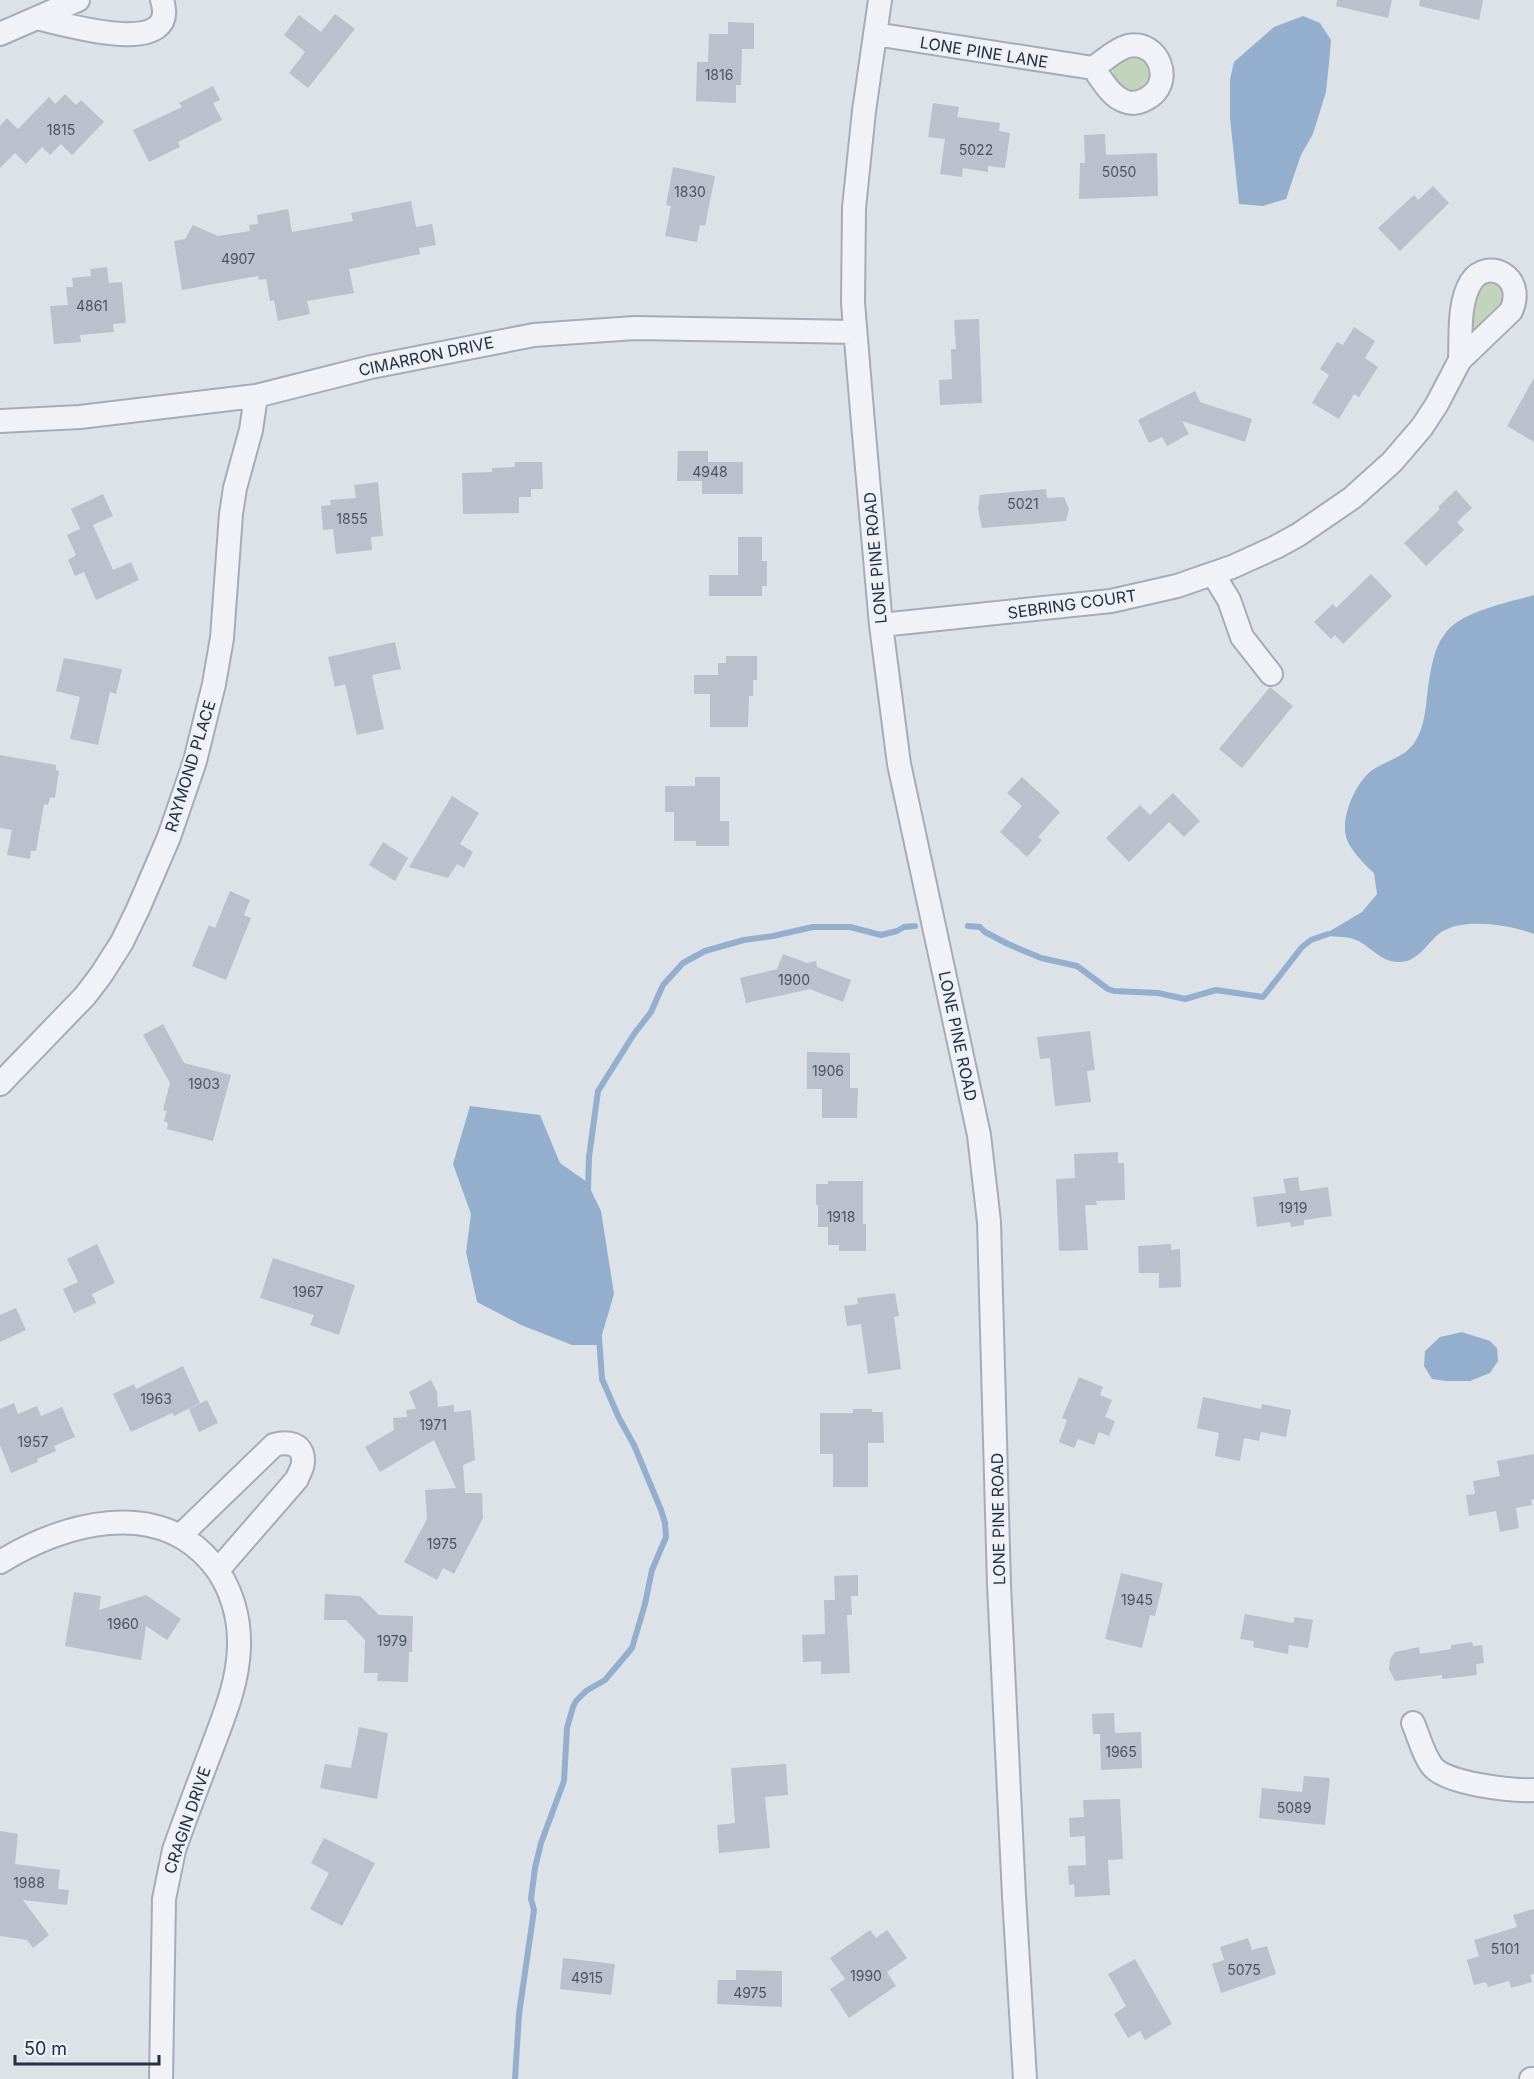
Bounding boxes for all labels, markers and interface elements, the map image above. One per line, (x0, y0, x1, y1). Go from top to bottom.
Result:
street label: LONE PINE LANE (919, 32, 1049, 72)
house number: 1816 (705, 66, 733, 83)
house number: 1815 (47, 121, 75, 138)
house number: 5022 (959, 141, 993, 158)
house number: 5050 (1102, 163, 1136, 180)
house number: 1830 (674, 183, 706, 200)
house number: 4907 (221, 250, 255, 267)
house number: 4861 (76, 297, 108, 314)
street label: CIMARRON DRIVE (357, 332, 495, 380)
house number: 4948 (692, 463, 728, 480)
street label: LONE PINE ROAD (859, 491, 891, 625)
house number: 5021 (1007, 495, 1039, 512)
house number: 1855 (336, 510, 368, 527)
street label: SEBRING COURT (1006, 585, 1138, 623)
street label: RAYMOND PLACE (160, 698, 220, 834)
street label: LONE PINE ROAD (934, 969, 982, 1103)
house number: 1900 (778, 971, 810, 988)
house number: 1906 (812, 1062, 844, 1079)
house number: 1903 (188, 1075, 220, 1092)
house number: 1919 (1279, 1199, 1307, 1216)
house number: 1918 (827, 1208, 855, 1225)
house number: 1967 (293, 1283, 324, 1300)
house number: 1963 (140, 1390, 172, 1407)
house number: 1971 (419, 1416, 447, 1433)
house number: 1957 (18, 1433, 48, 1450)
street label: LONE PINE ROAD (987, 1453, 1009, 1585)
house number: 1975 (427, 1535, 457, 1552)
house number: 1945 (1121, 1591, 1153, 1608)
house number: 1960 (107, 1615, 139, 1632)
house number: 1979 (377, 1632, 407, 1649)
house number: 1965 (1105, 1743, 1137, 1760)
street label: CRAGIN DRIVE (159, 1764, 215, 1876)
house number: 5089 (1277, 1799, 1311, 1816)
house number: 1988 (13, 1874, 45, 1891)
house number: 5101 (1491, 1940, 1519, 1957)
house number: 5075 (1227, 1961, 1261, 1978)
house number: 1990 (850, 1967, 882, 1984)
house number: 4915 (571, 1969, 603, 1986)
house number: 4975 (733, 1984, 767, 2001)
scale bar (15, 2028, 159, 2066)
text: 50 m (24, 2038, 67, 2059)

